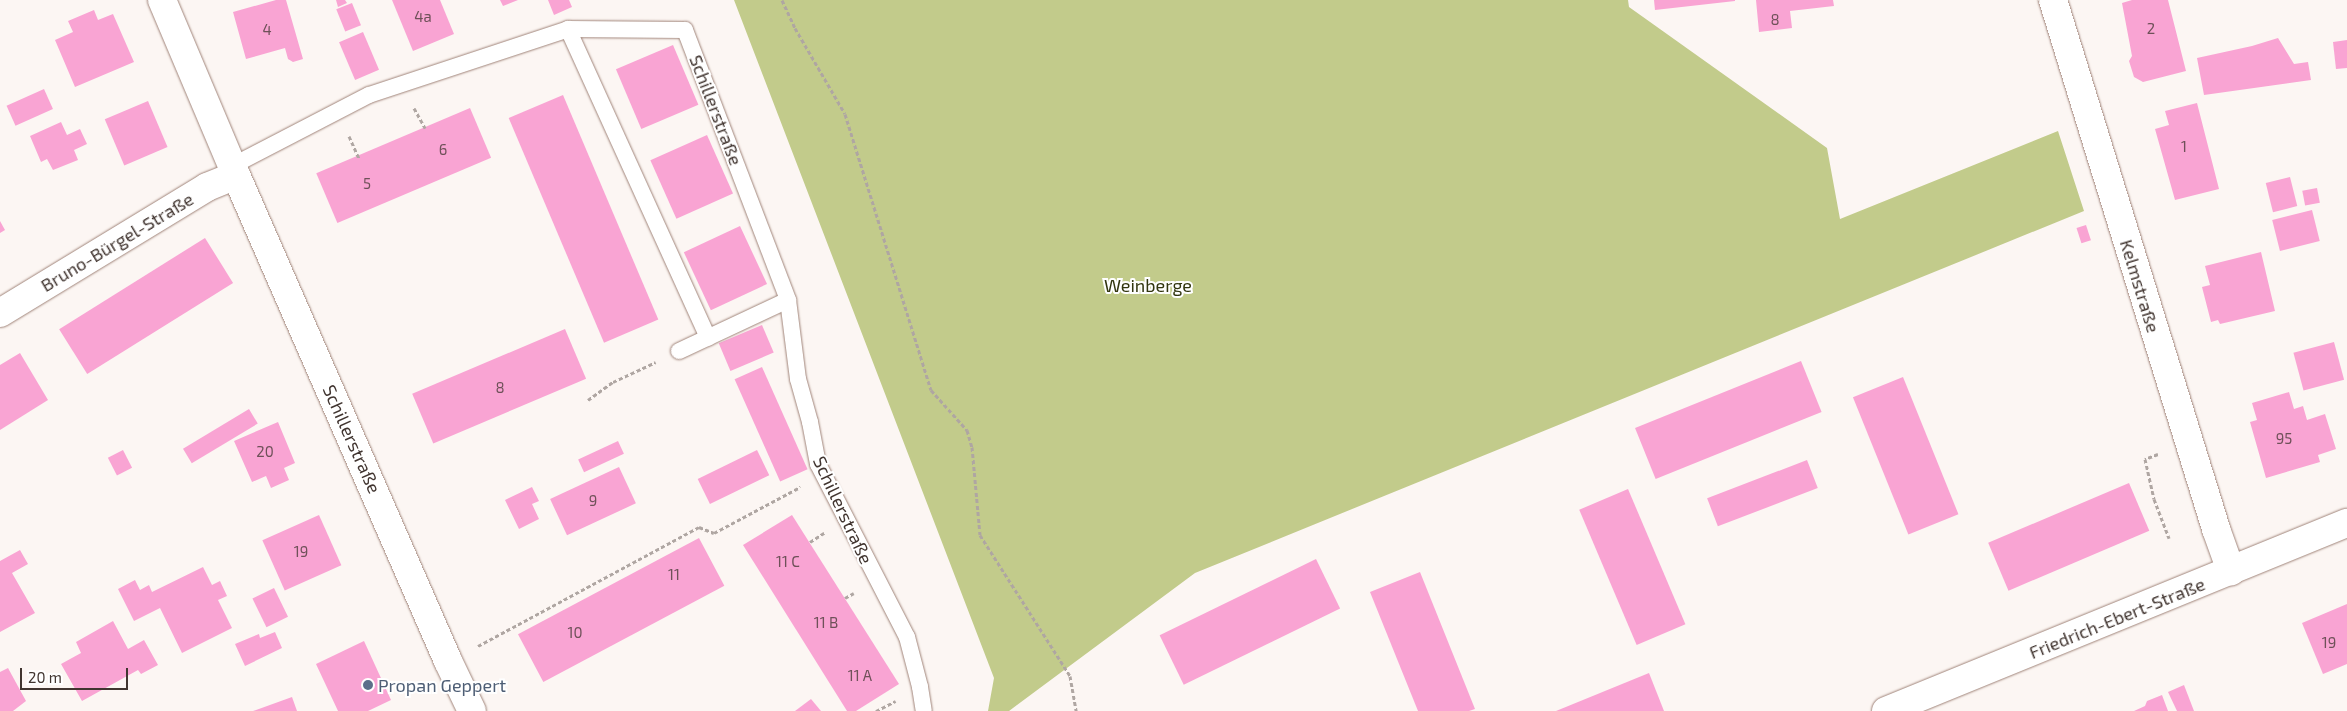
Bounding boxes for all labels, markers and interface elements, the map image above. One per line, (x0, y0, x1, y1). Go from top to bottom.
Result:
house number: 4a (414, 8, 432, 26)
house number: 8 (1770, 11, 1780, 29)
house number: 2 (2147, 20, 2155, 38)
house number: 4 (262, 21, 272, 39)
street label: Schillerstraße (685, 52, 747, 168)
house number: 1 (2181, 138, 2187, 156)
house number: 6 (439, 141, 447, 159)
house number: 5 (363, 175, 371, 193)
street label: Bruno-Bürgel-Straße (37, 188, 197, 296)
street label: Kelmstraße (2116, 237, 2164, 335)
park label: Weinberge (1104, 274, 1192, 296)
house number: 8 (495, 379, 505, 397)
street label: Schillerstraße (318, 381, 386, 497)
house number: 95 (2276, 430, 2292, 448)
house number: 20 (256, 443, 274, 461)
street label: Schillerstraße (809, 453, 877, 567)
house number: 9 (589, 492, 597, 510)
house number: 19 (294, 543, 308, 561)
house number: 11 C (776, 553, 800, 571)
house number: 11 (668, 566, 680, 584)
street label: Friedrich-Ebert-Straße (2026, 573, 2208, 663)
house number: 11 B (814, 614, 838, 632)
house number: 10 (567, 624, 583, 642)
house number: 19 (2322, 634, 2336, 652)
scale bar (22, 658, 130, 690)
house number: 11 A (848, 667, 872, 685)
text: 20 m (28, 668, 62, 686)
place label: Propan Geppert (378, 674, 506, 696)
marker: Propan Geppert (362, 679, 374, 691)

